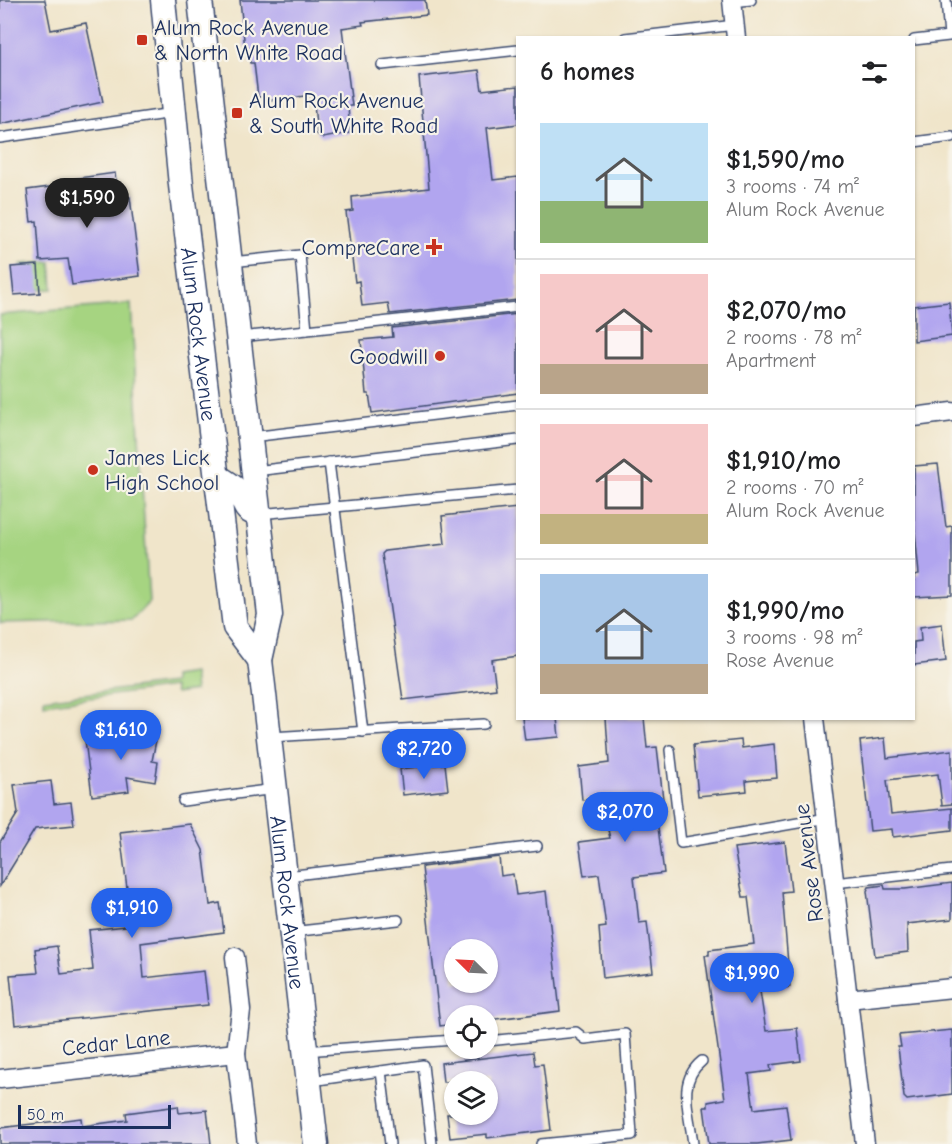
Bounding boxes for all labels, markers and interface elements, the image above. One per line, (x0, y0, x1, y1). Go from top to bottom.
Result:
place label: Alum Rock Avenue & North White Road (154, 15, 343, 66)
marker: Alum Rock Avenue & North White Road (135, 33, 149, 47)
icon: filters (858, 56, 891, 89)
text: 6 homes (540, 57, 635, 87)
place label: Alum Rock Avenue & South White Road (249, 88, 438, 139)
marker: Alum Rock Avenue & South White Road (230, 106, 244, 120)
text: $1,590/mo (726, 145, 845, 175)
icon: home (588, 147, 660, 219)
text: 3 rooms · 74 m² (726, 175, 859, 198)
pin: $1,590 (38, 178, 136, 229)
text: $1,590 (59, 186, 115, 209)
text: Alum Rock Avenue (726, 198, 885, 221)
place label: CompreCare (301, 235, 420, 261)
marker: CompreCare (425, 238, 443, 256)
street label: Alum Rock Avenue (175, 246, 222, 422)
text: $2,070/mo (726, 296, 847, 326)
icon: home (588, 298, 660, 370)
text: 2 rooms · 78 m² (726, 326, 862, 349)
place label: Goodwill (350, 344, 428, 370)
marker: Goodwill (433, 349, 447, 363)
text: Apartment (726, 349, 816, 372)
place label: James Lick High School (105, 445, 219, 496)
text: $1,910/mo (726, 446, 841, 476)
icon: home (588, 448, 660, 520)
marker: James Lick High School (86, 463, 100, 477)
text: 2 rooms · 70 m² (726, 476, 863, 499)
text: Alum Rock Avenue (726, 499, 885, 522)
text: $1,990/mo (726, 596, 844, 626)
icon: home (588, 598, 660, 670)
text: 3 rooms · 98 m² (726, 626, 862, 649)
text: Rose Avenue (726, 649, 834, 672)
pin: $1,610 (72, 710, 170, 761)
text: $1,610 (94, 718, 148, 741)
pin: $2,720 (375, 729, 473, 780)
text: $2,720 (396, 737, 452, 760)
pin: $2,070 (576, 792, 674, 843)
text: $2,070 (596, 800, 654, 823)
street label: Rose Avenue (789, 802, 829, 923)
street label: Alum Rock Avenue (264, 814, 310, 991)
pin: $1,910 (83, 888, 181, 939)
text: $1,910 (105, 896, 159, 919)
north arrow (444, 939, 498, 993)
map controls (444, 939, 498, 1125)
pin: $1,990 (703, 953, 801, 1004)
text: $1,990 (724, 961, 780, 984)
button: locate (444, 1005, 498, 1059)
street label: Cedar Lane (61, 1024, 172, 1062)
button: layers (444, 1071, 498, 1125)
scale bar (18, 1102, 171, 1130)
text: 50 m (27, 1106, 64, 1124)

